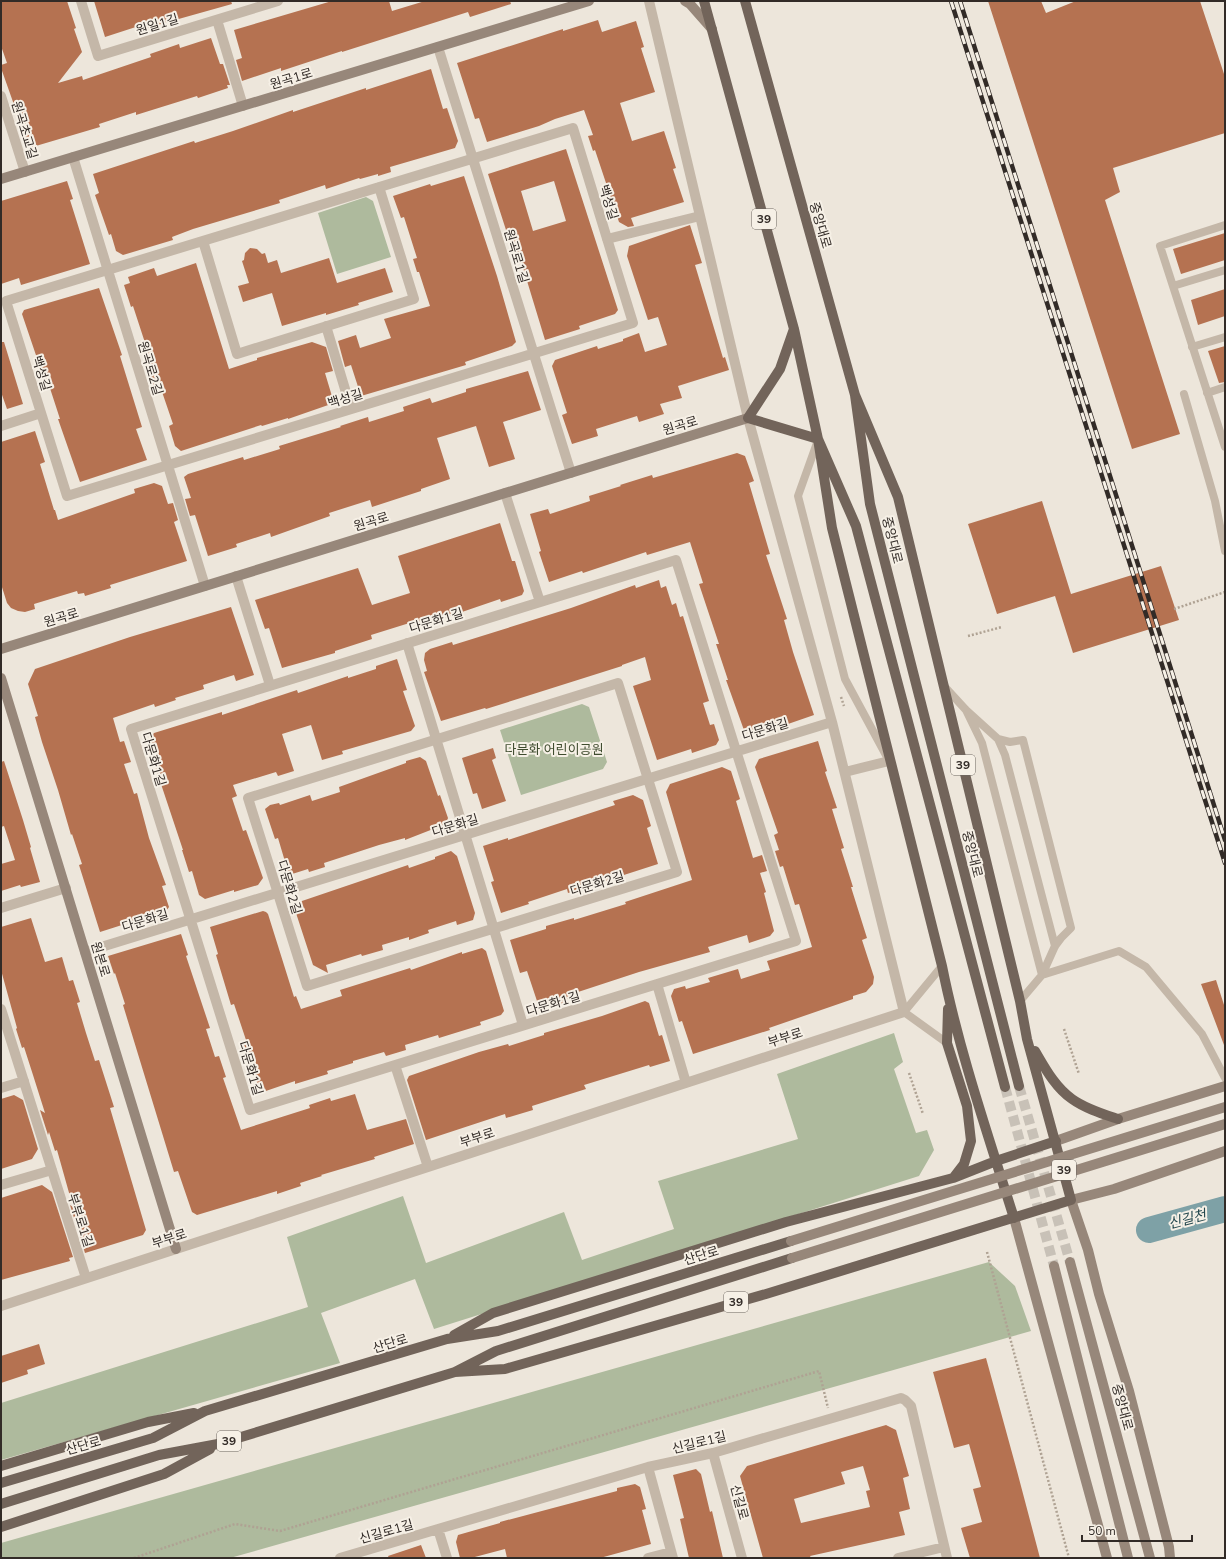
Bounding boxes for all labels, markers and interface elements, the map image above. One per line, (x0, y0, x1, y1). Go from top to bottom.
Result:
street label: 원일1길 (134, 10, 181, 40)
street label: 원곡1로 (268, 64, 315, 94)
street label: 원곡초교길 (7, 99, 41, 162)
street label: 백성길 (594, 182, 622, 222)
street label: 중앙대로 (805, 200, 835, 251)
road number: 39 (752, 209, 776, 229)
street label: 원곡로1길 (499, 227, 533, 286)
street label: 원곡로2길 (133, 339, 167, 398)
street label: 백성길 (27, 353, 55, 393)
street label: 백성길 (325, 385, 365, 413)
street label: 원곡로 (660, 412, 700, 440)
street label: 원곡로 (351, 508, 391, 536)
street label: 중앙대로 (878, 515, 907, 566)
street label: 원곡로 (41, 604, 81, 632)
street label: 다문화1길 (407, 604, 466, 638)
street label: 다문화길 (740, 714, 791, 746)
street label: 다문화1길 (136, 730, 170, 789)
park label: 다문화 어린이공원 (504, 741, 604, 759)
road number: 39 (951, 755, 975, 775)
street label: 다문화길 (430, 810, 481, 842)
street label: 중앙대로 (958, 829, 987, 880)
street label: 다문화2길 (272, 858, 306, 917)
street label: 다문화2길 (568, 867, 627, 901)
street label: 다문화길 (120, 905, 171, 937)
street label: 원본로 (86, 939, 114, 979)
street label: 다문화1길 (524, 987, 583, 1021)
street label: 부부로 (765, 1024, 805, 1052)
street label: 다문화1길 (233, 1039, 267, 1098)
street label: 부부로 (457, 1124, 497, 1152)
road number: 39 (1052, 1160, 1076, 1180)
street label: 부부로1길 (63, 1191, 97, 1250)
water label: 신길천 (1166, 1205, 1209, 1234)
street label: 부부로 (149, 1225, 189, 1253)
street label: 산단로 (681, 1242, 721, 1270)
road number: 39 (724, 1292, 748, 1312)
street label: 산단로 (370, 1330, 410, 1358)
street label: 중앙대로 (1107, 1382, 1137, 1433)
street label: 신길로1길 (670, 1428, 728, 1458)
road number: 39 (217, 1431, 241, 1451)
street label: 산단로 (64, 1432, 103, 1460)
street label: 신길로 (726, 1483, 752, 1522)
street label: 신길로1길 (357, 1516, 415, 1548)
scale bar (1082, 1517, 1192, 1543)
text: 50 m (1088, 1523, 1116, 1539)

